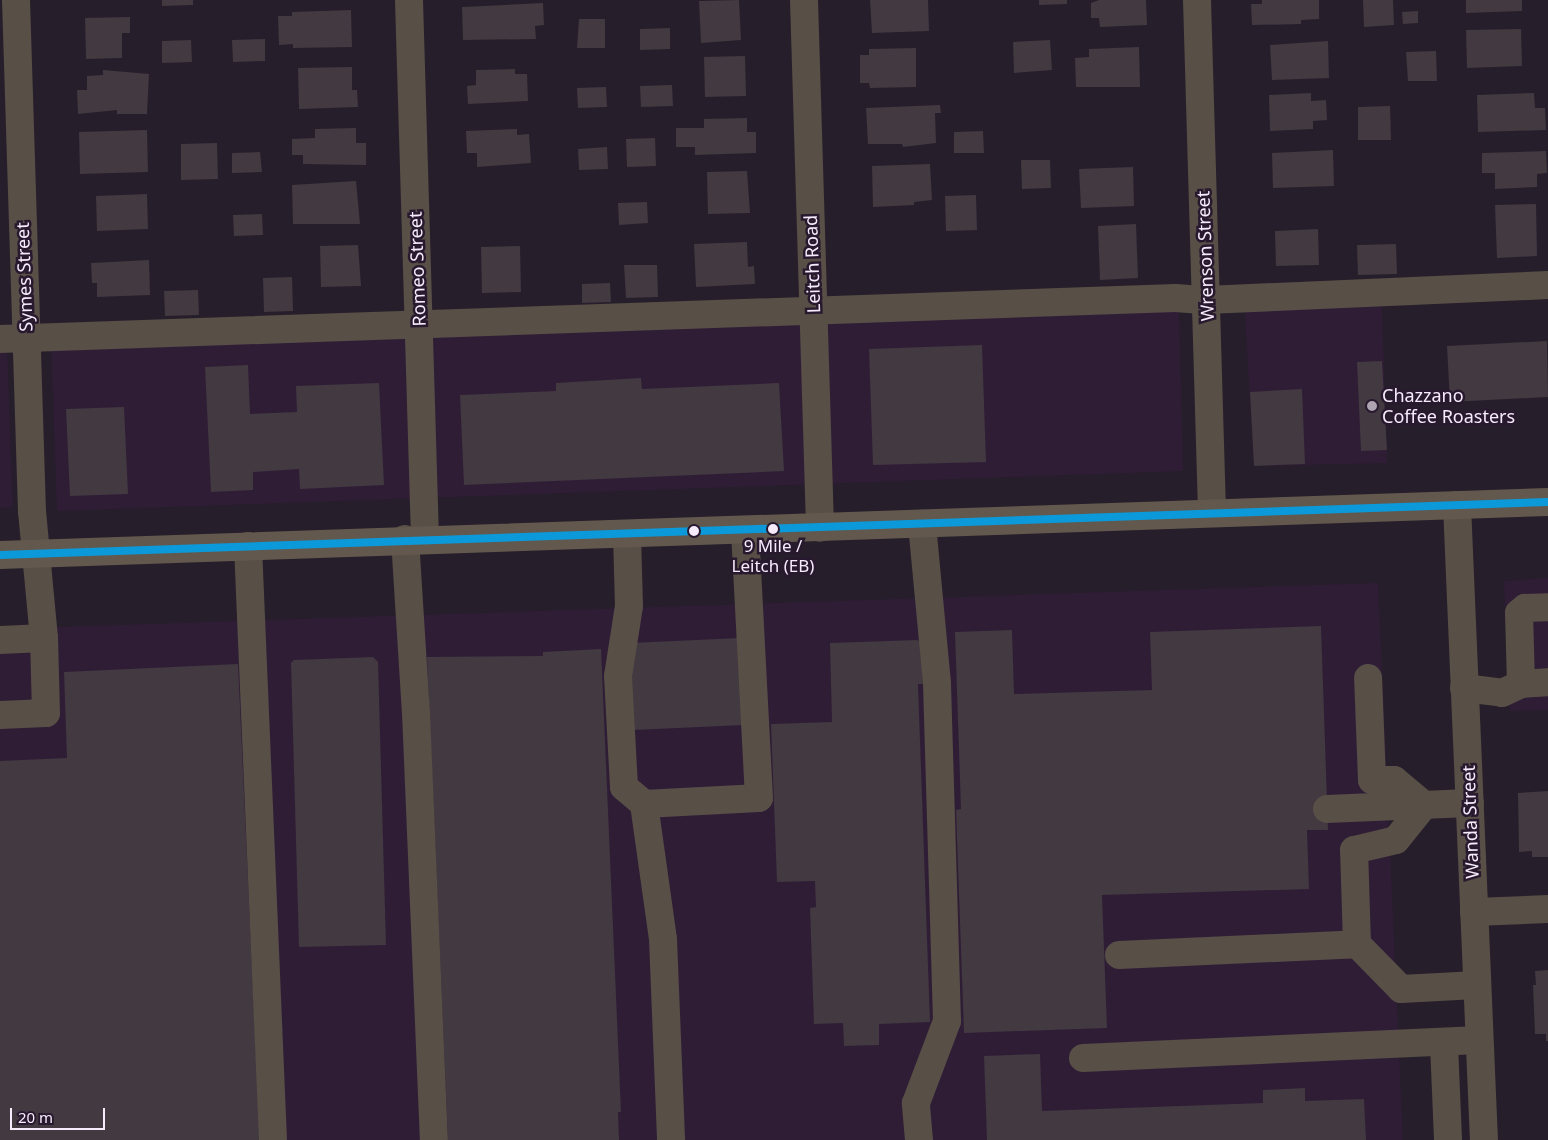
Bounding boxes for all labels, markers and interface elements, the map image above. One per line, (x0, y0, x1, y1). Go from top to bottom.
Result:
street label: Wrenson Street (1192, 190, 1218, 322)
street label: Romeo Street (404, 211, 430, 327)
street label: Leitch Road (799, 214, 825, 314)
street label: Symes Street (11, 222, 37, 332)
place label: Chazzano Coffee Roasters (1382, 385, 1515, 428)
marker: Chazzano Coffee Roasters (1366, 400, 1378, 412)
marker: 9 Mile / Leitch (EB) (768, 524, 778, 534)
unlabelled marker (689, 526, 699, 536)
place label: 9 Mile / Leitch (EB) (732, 536, 814, 576)
street label: Wanda Street (1457, 765, 1483, 879)
scale bar (12, 1098, 108, 1130)
text: 20 m (18, 1107, 53, 1127)

